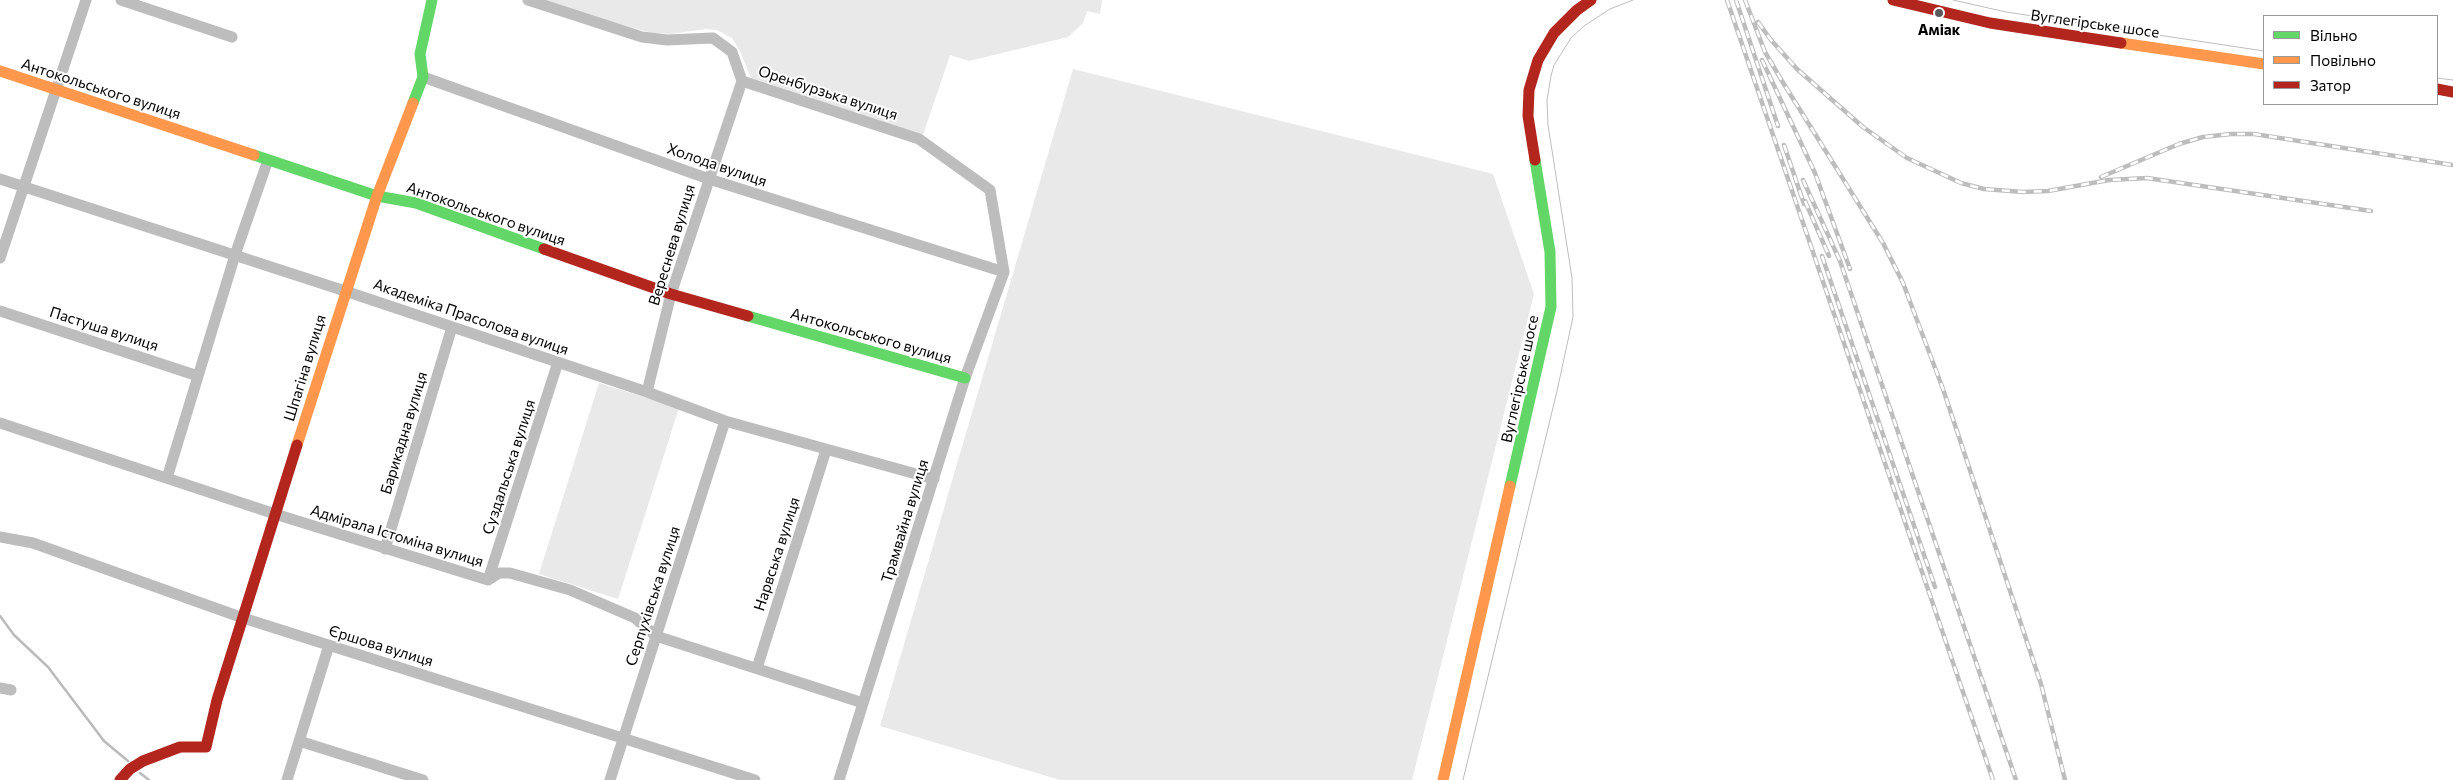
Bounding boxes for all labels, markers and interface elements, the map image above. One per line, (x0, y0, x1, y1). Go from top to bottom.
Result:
street label: Вуглегірське шосе (2030, 6, 2160, 42)
marker: Аміак (1933, 7, 1945, 19)
legend (2263, 15, 2438, 105)
place label: Аміак (1918, 21, 1960, 39)
text: Вільно (2310, 26, 2357, 44)
text: Повільно (2310, 51, 2376, 69)
street label: Антокольського вулиця (19, 55, 183, 123)
street label: Оренбурзька вулиця (756, 62, 900, 124)
text: Затор (2310, 76, 2351, 94)
street label: Холода вулиця (665, 139, 769, 191)
street label: Антокольського вулиця (404, 178, 568, 250)
street label: Вереснева вулиця (645, 182, 699, 308)
street label: Академіка Прасолова вулиця (371, 275, 571, 359)
street label: Пастуша вулиця (47, 303, 161, 355)
street label: Антокольського вулиця (788, 304, 954, 368)
street label: Шпагіна вулиця (280, 312, 330, 424)
street label: Вуглегірське шосе (1498, 314, 1542, 444)
street label: Барикадна вулиця (377, 369, 431, 497)
street label: Суздальська вулиця (479, 397, 539, 537)
street label: Трамвайна вулиця (878, 457, 932, 585)
street label: Нарвська вулиця (750, 495, 804, 613)
street label: Адмірала Істоміна вулиця (308, 501, 486, 571)
street label: Серпухівська вулиця (622, 524, 684, 668)
street label: Єршова вулиця (327, 622, 435, 670)

